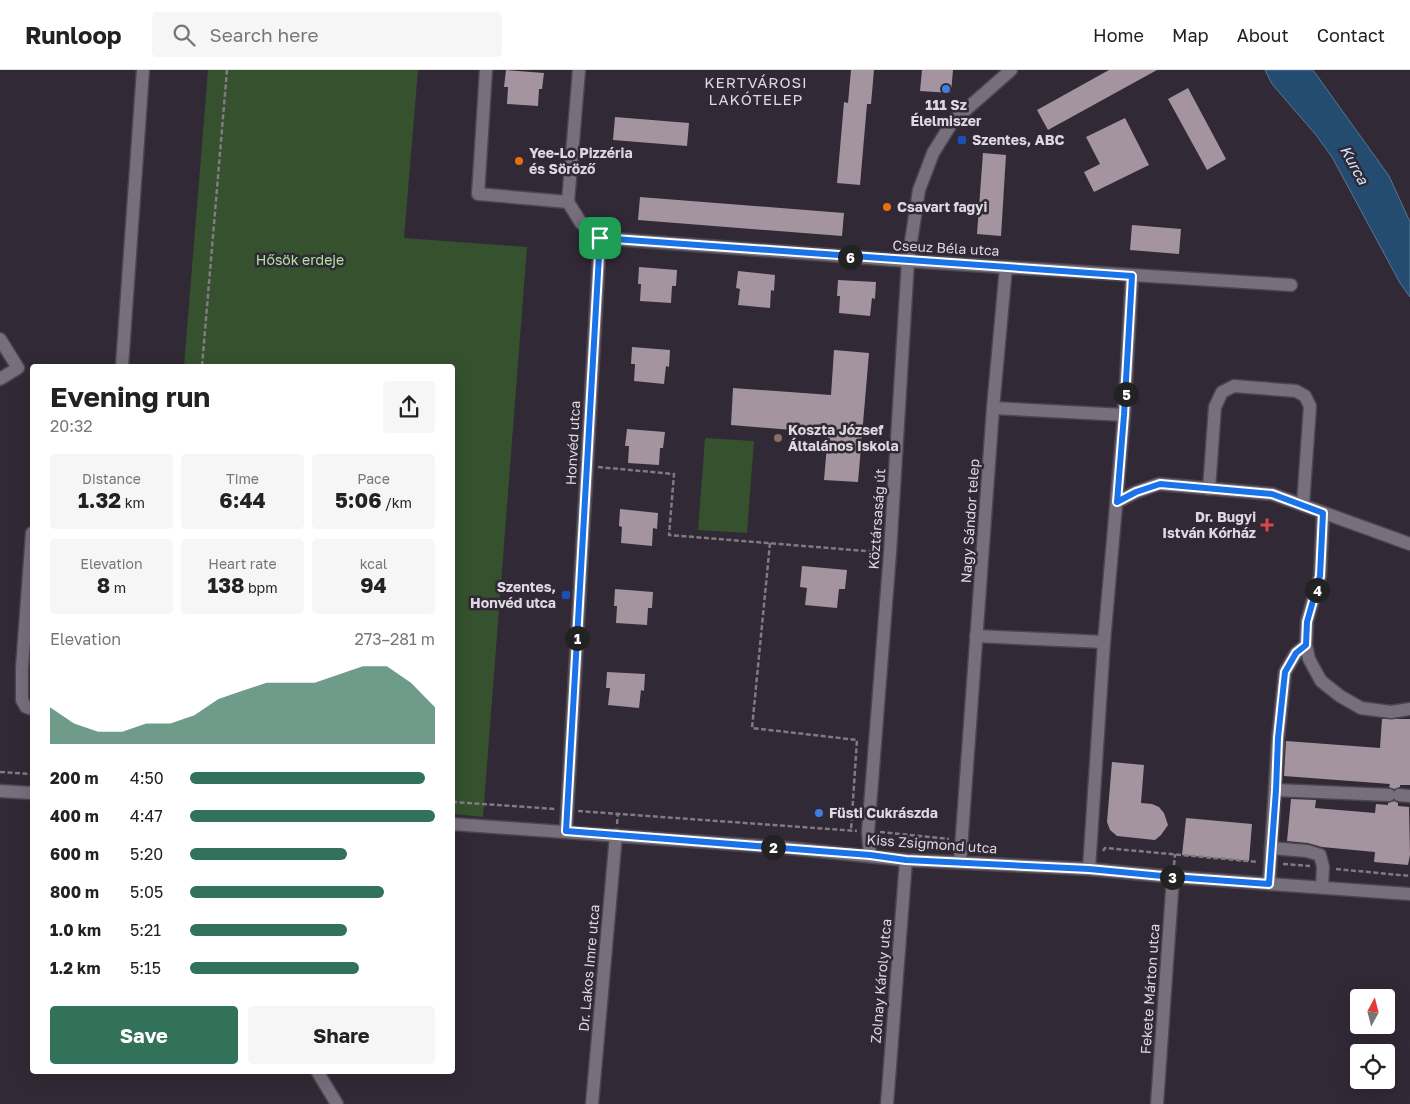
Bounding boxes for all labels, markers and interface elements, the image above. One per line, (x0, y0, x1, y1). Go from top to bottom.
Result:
search box (152, 12, 502, 57)
text: Runloop (25, 20, 122, 49)
icon: search (170, 21, 198, 49)
text: Search here (210, 23, 318, 46)
text: Home (1093, 24, 1144, 46)
text: Map (1172, 24, 1209, 46)
text: About (1237, 24, 1289, 46)
text: Contact (1317, 24, 1385, 46)
district label: KERTVÁROSI LAKÓTELEP (704, 73, 808, 108)
marker: 111 Sz Élelmiszer (940, 83, 952, 95)
place label: 111 Sz Élelmiszer (910, 96, 982, 129)
place label: Szentes, ABC (972, 131, 1065, 148)
marker: Szentes, ABC (956, 134, 968, 146)
water label: Kurca (1337, 142, 1373, 187)
place label: Yee-Lo Pizzéria és Söröző (529, 144, 633, 177)
marker: Yee-Lo Pizzéria és Söröző (513, 155, 525, 167)
place label: Csavart fagyi (897, 198, 988, 215)
marker: Csavart fagyi (881, 201, 893, 213)
pin (579, 217, 621, 259)
icon: arrive (586, 224, 614, 252)
street label: Cseuz Béla utca (892, 236, 1000, 259)
pin: 6 (838, 244, 862, 270)
text: 6 (846, 249, 855, 266)
park label: Hősök erdeje (256, 251, 344, 268)
text: Evening run (50, 380, 210, 413)
button: share (383, 381, 435, 433)
pin: 5 (1114, 382, 1138, 406)
text: 5 (1122, 386, 1131, 403)
street label: Honvéd utca (562, 400, 583, 486)
text: 20:32 (50, 416, 93, 436)
place label: Koszta József Általános Iskola (788, 421, 899, 454)
marker: Koszta József Általános Iskola (772, 432, 784, 444)
street label: Nagy Sándor telep (957, 458, 982, 584)
street label: Köztársaság út (864, 468, 889, 570)
text: Distance (82, 470, 141, 487)
text: Time (226, 470, 259, 487)
text: Pace (357, 470, 390, 487)
text: 1.32 (78, 487, 121, 513)
text: 6:44 (219, 487, 266, 513)
text: 5:06 (335, 487, 381, 513)
text: km (121, 494, 145, 511)
text: /km (381, 494, 412, 511)
place label: Dr. Bugyi István Kórház (1162, 508, 1256, 541)
marker: Dr. Bugyi István Kórház (1260, 518, 1274, 532)
text: Elevation (80, 555, 143, 572)
text: Heart rate (208, 555, 277, 572)
text: kcal (360, 555, 387, 572)
text: 8 (97, 572, 110, 598)
text: 138 (207, 572, 244, 598)
text: 94 (360, 572, 387, 598)
place label: Szentes, Honvéd utca (470, 578, 556, 611)
pin: 4 (1304, 578, 1330, 602)
text: m (110, 579, 126, 596)
text: bpm (244, 579, 278, 596)
text: 4 (1313, 582, 1322, 599)
marker: Szentes, Honvéd utca (560, 589, 572, 601)
pin: 1 (564, 626, 590, 650)
text: Elevation (50, 629, 121, 649)
text: 273–281 m (354, 629, 435, 649)
text: 1 (574, 630, 581, 647)
text: 200 m (50, 768, 99, 788)
text: 4:50 (130, 768, 164, 788)
place label: Füsti Cukrászda (829, 804, 938, 821)
text: 400 m (50, 806, 99, 826)
text: 4:47 (130, 806, 163, 826)
marker: Füsti Cukrászda (813, 807, 825, 819)
street label: Kiss Zsigmond utca (866, 830, 998, 857)
pin: 2 (760, 834, 786, 860)
text: 2 (769, 839, 778, 856)
text: 600 m (50, 844, 99, 864)
text: 5:20 (130, 844, 163, 864)
pin: 3 (1160, 864, 1184, 890)
text: 3 (1168, 869, 1177, 886)
text: 800 m (50, 882, 99, 902)
text: 5:05 (130, 882, 163, 902)
street label: Dr. Lakos Imre utca (574, 904, 603, 1032)
street label: Zolnay Károly utca (867, 918, 894, 1044)
text: 1.0 km (50, 920, 101, 940)
text: 5:21 (130, 920, 161, 940)
street label: Fekete Márton utca (1136, 923, 1163, 1055)
text: 1.2 km (50, 958, 100, 978)
text: 5:15 (130, 958, 161, 978)
north arrow (1350, 989, 1395, 1034)
map controls (1350, 989, 1395, 1089)
button: Save (50, 1006, 238, 1064)
button: Share (248, 1006, 435, 1064)
button: locate (1350, 1044, 1395, 1089)

